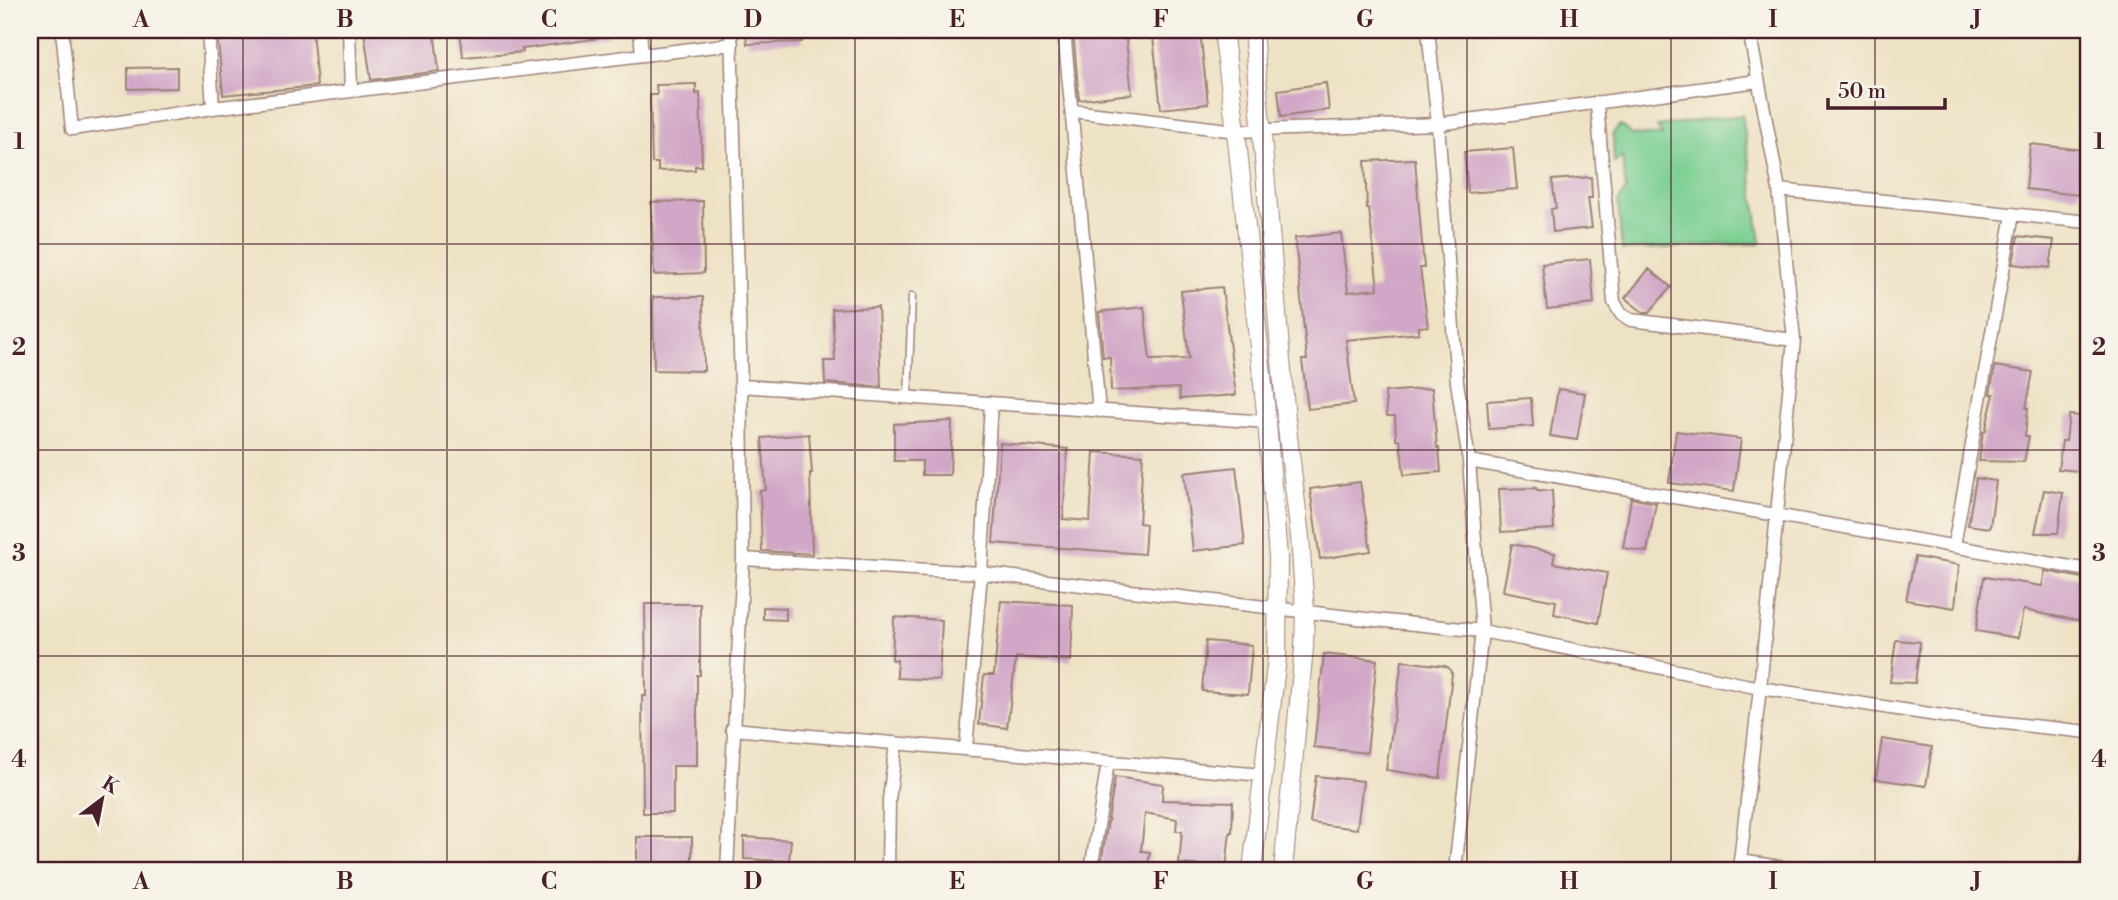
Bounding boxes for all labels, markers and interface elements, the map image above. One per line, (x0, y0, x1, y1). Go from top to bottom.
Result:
text: A (132, 6, 150, 34)
text: B (336, 6, 354, 34)
text: C (541, 6, 557, 34)
text: D (744, 6, 762, 34)
text: E (949, 6, 965, 34)
text: F (1153, 6, 1169, 34)
text: G (1356, 6, 1374, 34)
text: H (1560, 6, 1579, 34)
text: I (1769, 6, 1778, 34)
text: J (1970, 6, 1982, 34)
scale bar (1828, 66, 1945, 110)
text: 50 m (1838, 79, 1886, 105)
text: 1 (13, 128, 25, 156)
text: 1 (2093, 128, 2105, 156)
text: 2 (12, 334, 26, 362)
text: 2 (2092, 334, 2106, 362)
text: 3 (12, 540, 26, 568)
text: 3 (2092, 540, 2106, 568)
text: 4 (11, 746, 27, 774)
text: 4 (2091, 746, 2107, 774)
north arrow (66, 764, 136, 834)
text: K (98, 771, 124, 800)
text: A (132, 868, 150, 896)
text: B (336, 868, 354, 896)
text: C (541, 868, 557, 896)
text: D (744, 868, 762, 896)
text: E (949, 868, 965, 896)
text: F (1153, 868, 1169, 896)
text: G (1356, 868, 1374, 896)
text: H (1560, 868, 1579, 896)
text: I (1769, 868, 1778, 896)
text: J (1970, 868, 1982, 896)

